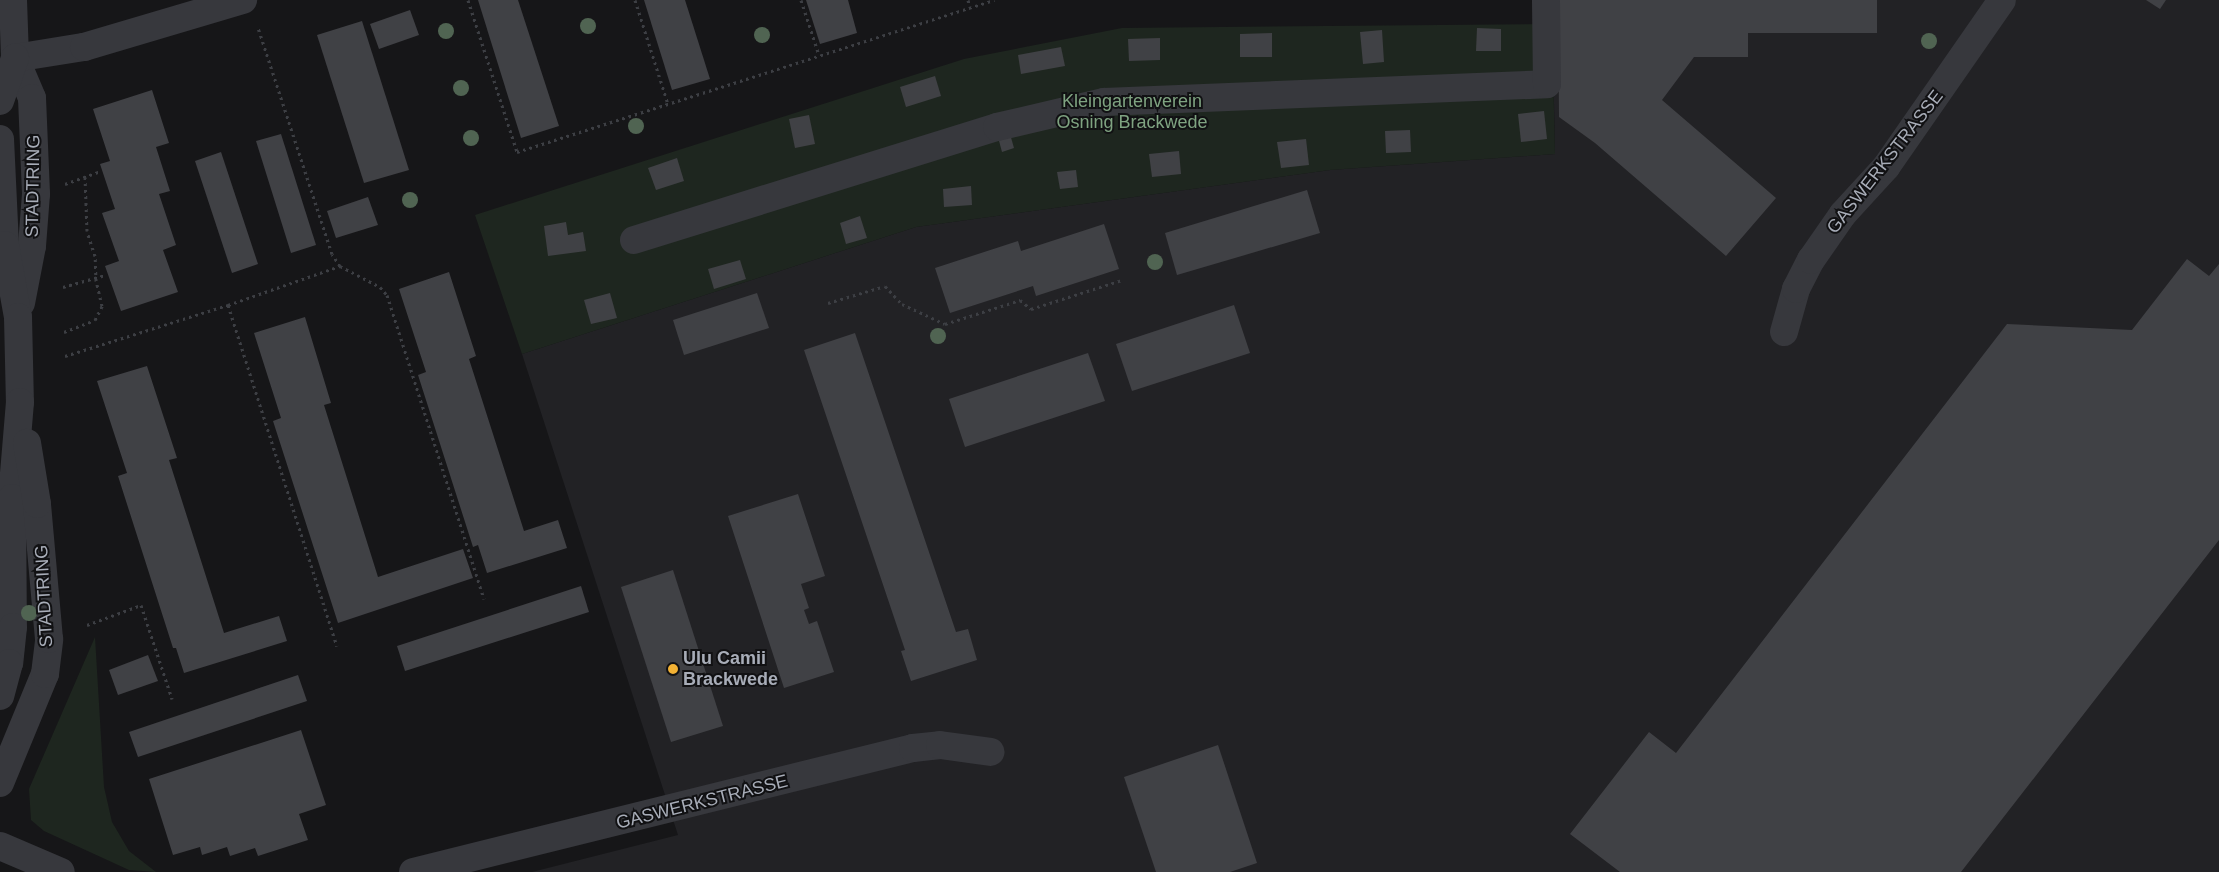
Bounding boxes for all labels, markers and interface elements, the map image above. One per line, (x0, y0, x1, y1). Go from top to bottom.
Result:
street label: GASWERKSTRASSE (1822, 86, 1948, 238)
park label: Kleingartenverein Osning Brackwede (1056, 91, 1208, 134)
street label: STADTRING (21, 134, 45, 238)
street label: STADTRING (31, 544, 57, 648)
place label: Ulu Camii Brackwede (683, 648, 778, 691)
marker: Ulu Camii Brackwede (667, 663, 679, 675)
street label: GASWERKSTRASSE (614, 770, 790, 834)

